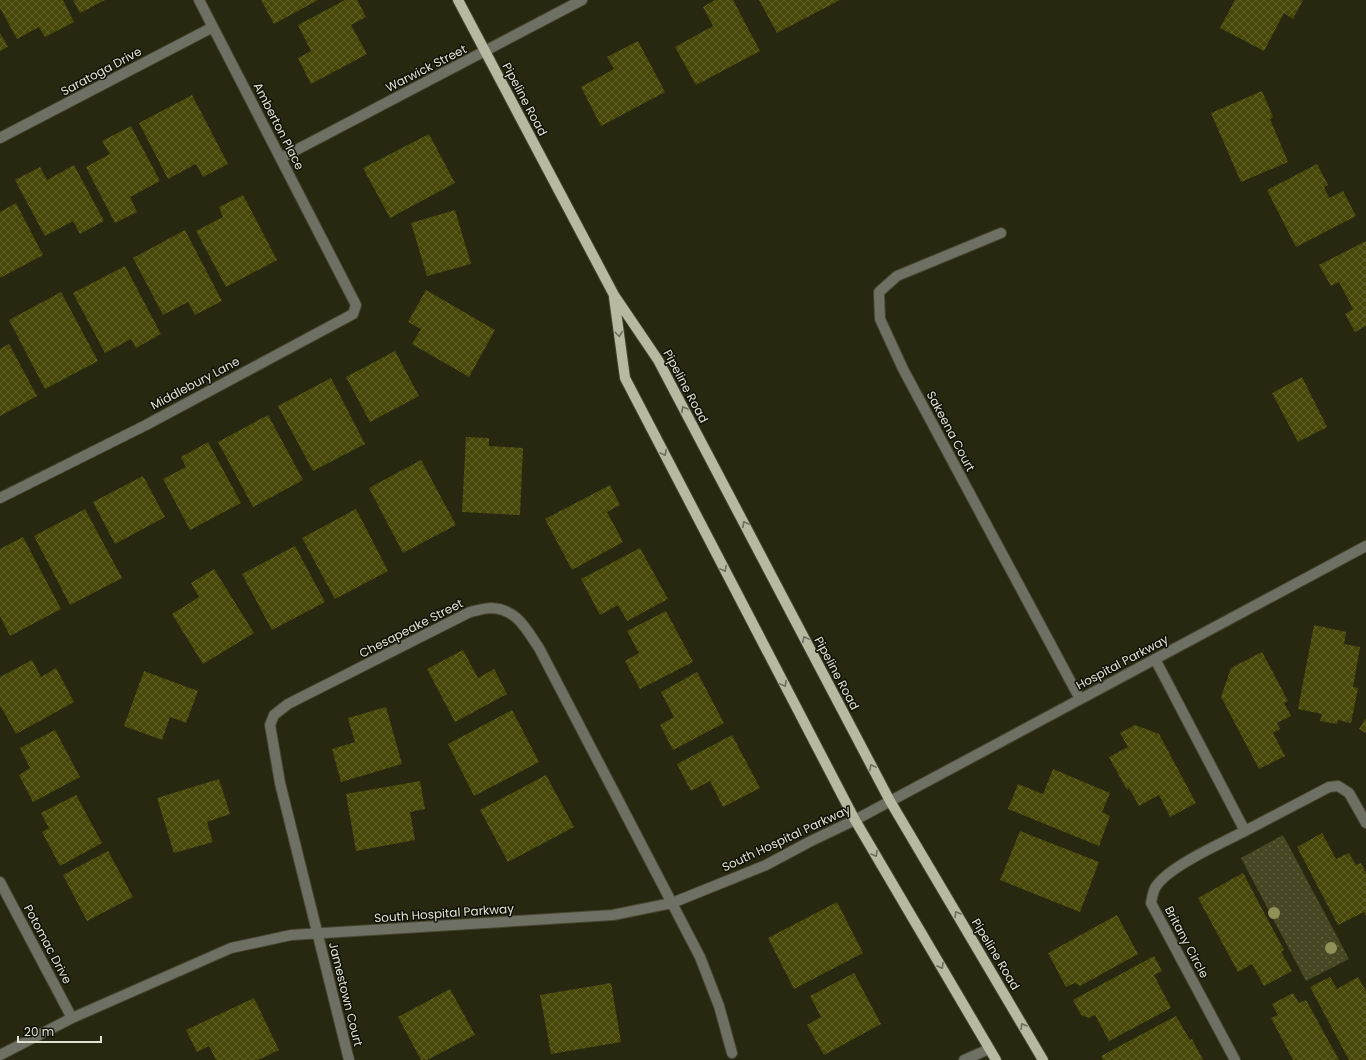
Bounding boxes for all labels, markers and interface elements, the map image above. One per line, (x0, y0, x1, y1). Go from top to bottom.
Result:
street label: Warwick Street (383, 40, 469, 96)
street label: Saratoga Drive (58, 43, 144, 99)
street label: Pipeline Road (499, 59, 551, 139)
street label: Amberton Place (250, 79, 308, 173)
one-way arrow (614, 330, 623, 337)
street label: Pipeline Road (660, 346, 712, 426)
street label: Middlebury Lane (148, 352, 242, 414)
street label: Sakeena Court (923, 388, 979, 474)
one-way arrow (681, 406, 689, 413)
one-way arrow (659, 449, 667, 457)
one-way arrow (742, 521, 749, 528)
one-way arrow (719, 565, 727, 572)
street label: Chesapeake Street (356, 594, 466, 662)
street label: Hospital Parkway (1073, 630, 1171, 694)
street label: Pipeline Road (811, 633, 863, 713)
one-way arrow (802, 636, 810, 643)
one-way arrow (779, 680, 787, 687)
one-way arrow (869, 763, 877, 771)
street label: South Hospital Parkway (719, 801, 853, 875)
one-way arrow (870, 850, 877, 857)
street label: South Hospital Parkway (374, 900, 515, 926)
street label: Potomac Drive (20, 901, 76, 987)
street label: Britany Circle (1161, 903, 1213, 981)
one-way arrow (954, 911, 961, 918)
street label: Pipeline Road (968, 915, 1024, 993)
street label: Jamestown Court (325, 940, 367, 1048)
one-way arrow (936, 962, 943, 969)
scale bar (18, 1018, 101, 1044)
text: 20 m (24, 1023, 54, 1040)
one-way arrow (1020, 1023, 1028, 1030)

